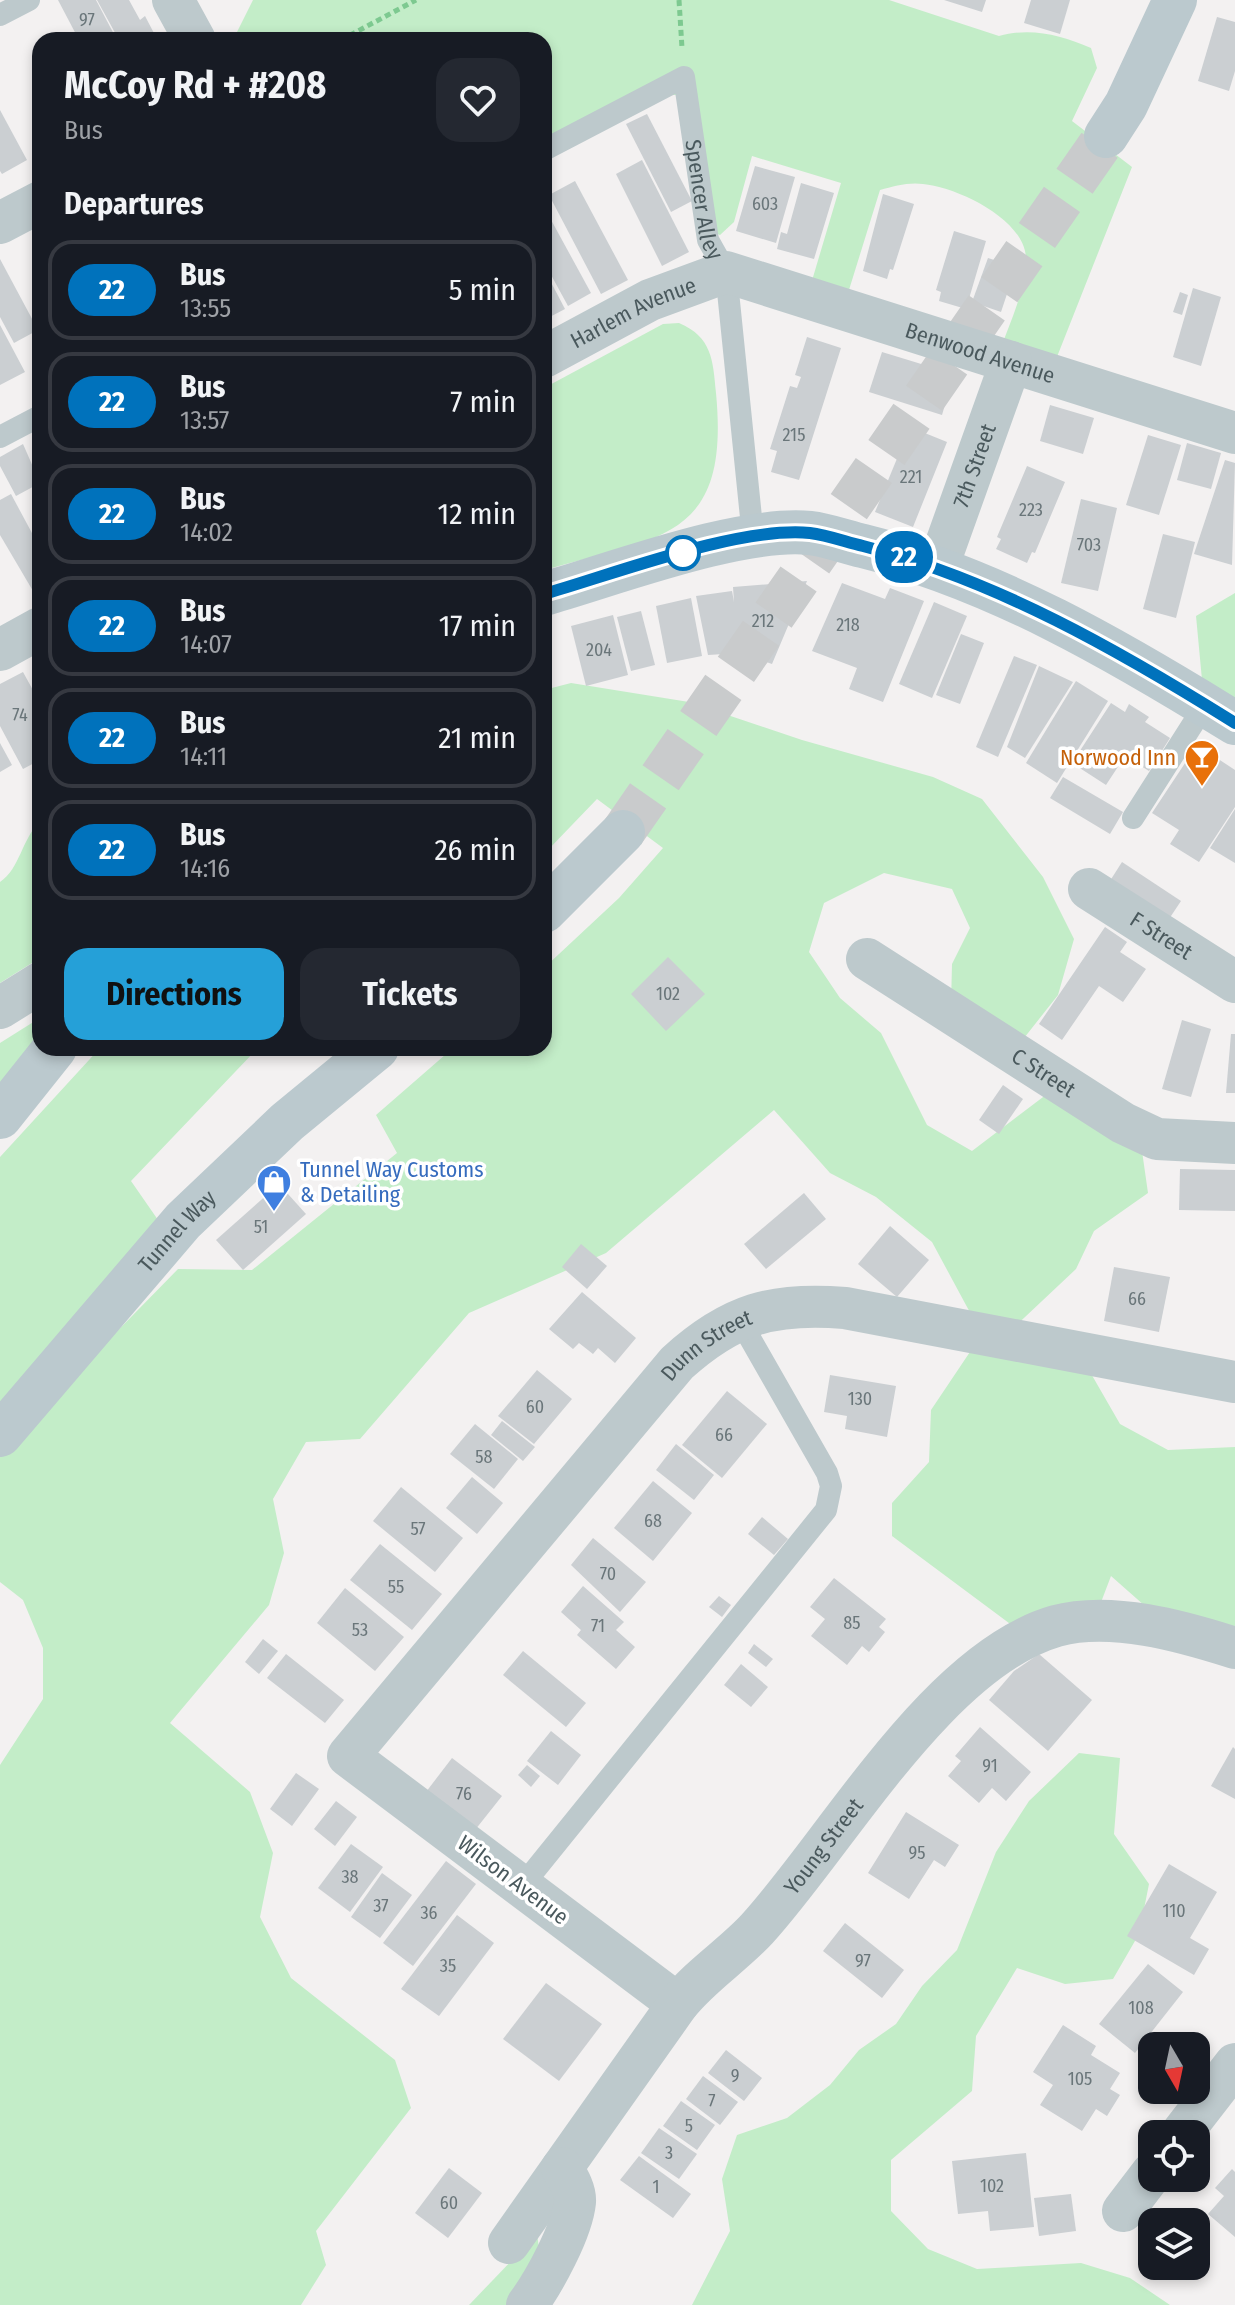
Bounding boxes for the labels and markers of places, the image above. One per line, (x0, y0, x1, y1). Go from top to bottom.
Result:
unlabelled marker (666, 536, 700, 570)
bar icon: Norwood Inn (1183, 738, 1221, 788)
place label: Norwood Inn (1060, 744, 1176, 771)
place label: Tunnel Way Customs & Detailing (300, 1156, 484, 1208)
shop icon: Tunnel Way Customs & Detailing (255, 1163, 293, 1213)

